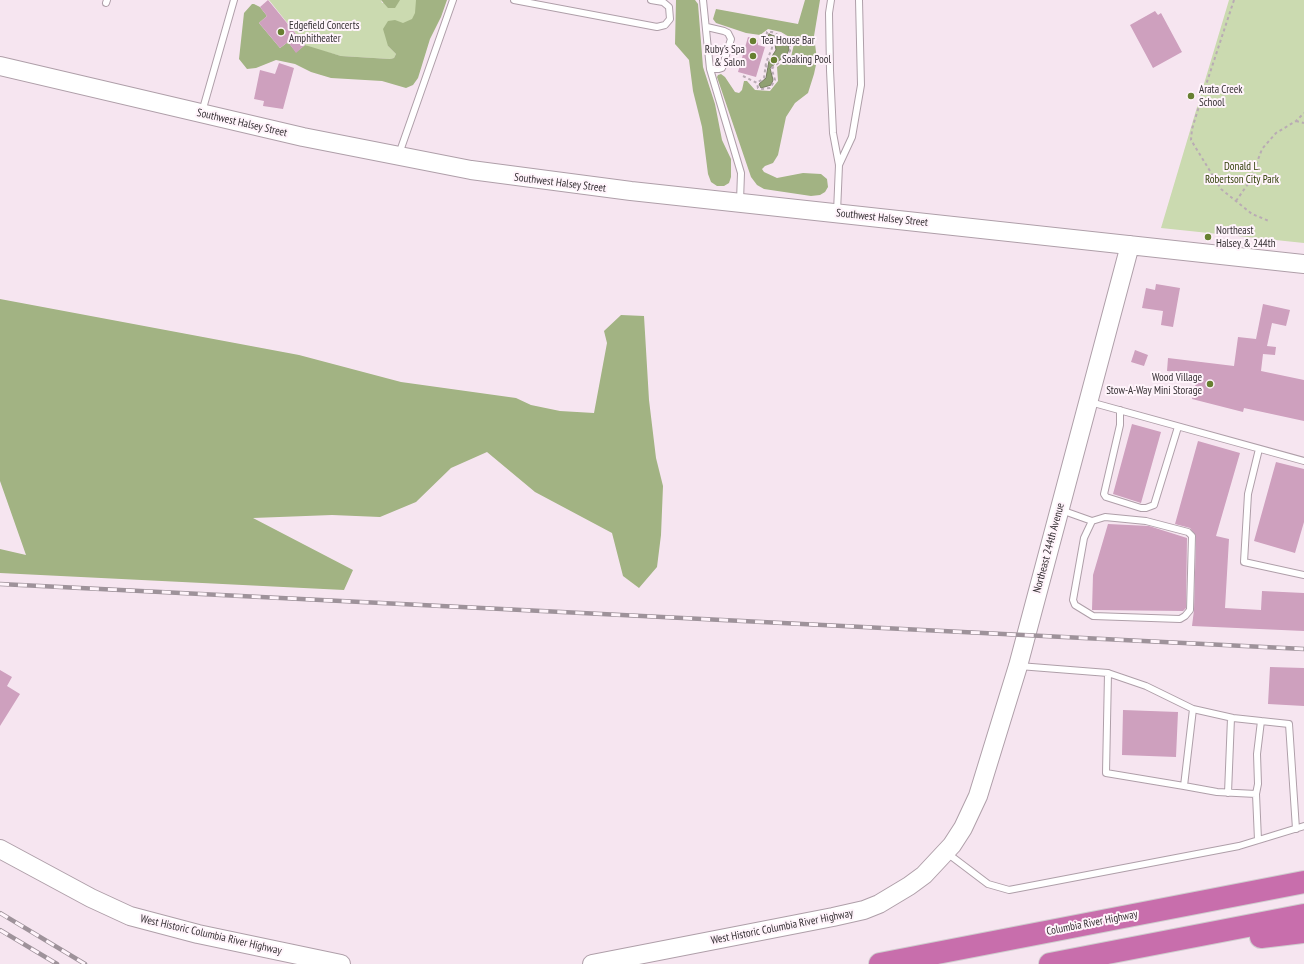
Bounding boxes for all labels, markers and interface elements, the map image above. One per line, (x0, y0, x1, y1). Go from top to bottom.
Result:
place label: Edgefield Concerts Amphitheater (289, 19, 359, 45)
marker: Edgefield Concerts Amphitheater (276, 27, 286, 37)
place label: Tea House Bar (761, 34, 815, 48)
marker: Tea House Bar (748, 36, 758, 46)
place label: Ruby's Spa & Salon (705, 43, 745, 69)
marker: Ruby's Spa & Salon (748, 51, 758, 61)
place label: Soaking Pool (782, 53, 831, 67)
marker: Soaking Pool (769, 55, 779, 65)
place label: Arata Creek School (1199, 83, 1243, 109)
marker: Arata Creek School (1186, 91, 1196, 101)
street label: Southwest Halsey Street (196, 106, 288, 140)
park label: Donald L. Robertson City Park (1205, 160, 1279, 186)
street label: Southwest Halsey Street (513, 171, 607, 195)
street label: Southwest Halsey Street (835, 207, 929, 229)
place label: Northeast Halsey & 244th (1216, 224, 1276, 250)
marker: Northeast Halsey & 244th (1203, 232, 1213, 242)
place label: Wood Village Stow-A-Way Mini Storage (1106, 371, 1202, 397)
marker: Wood Village Stow-A-Way Mini Storage (1205, 379, 1215, 389)
street label: Northeast 244th Avenue (1031, 502, 1067, 594)
street label: West Historic Columbia River Highway (710, 907, 854, 947)
street label: Columbia River Highway (1045, 908, 1139, 938)
street label: West Historic Columbia River Highway (139, 912, 283, 958)

